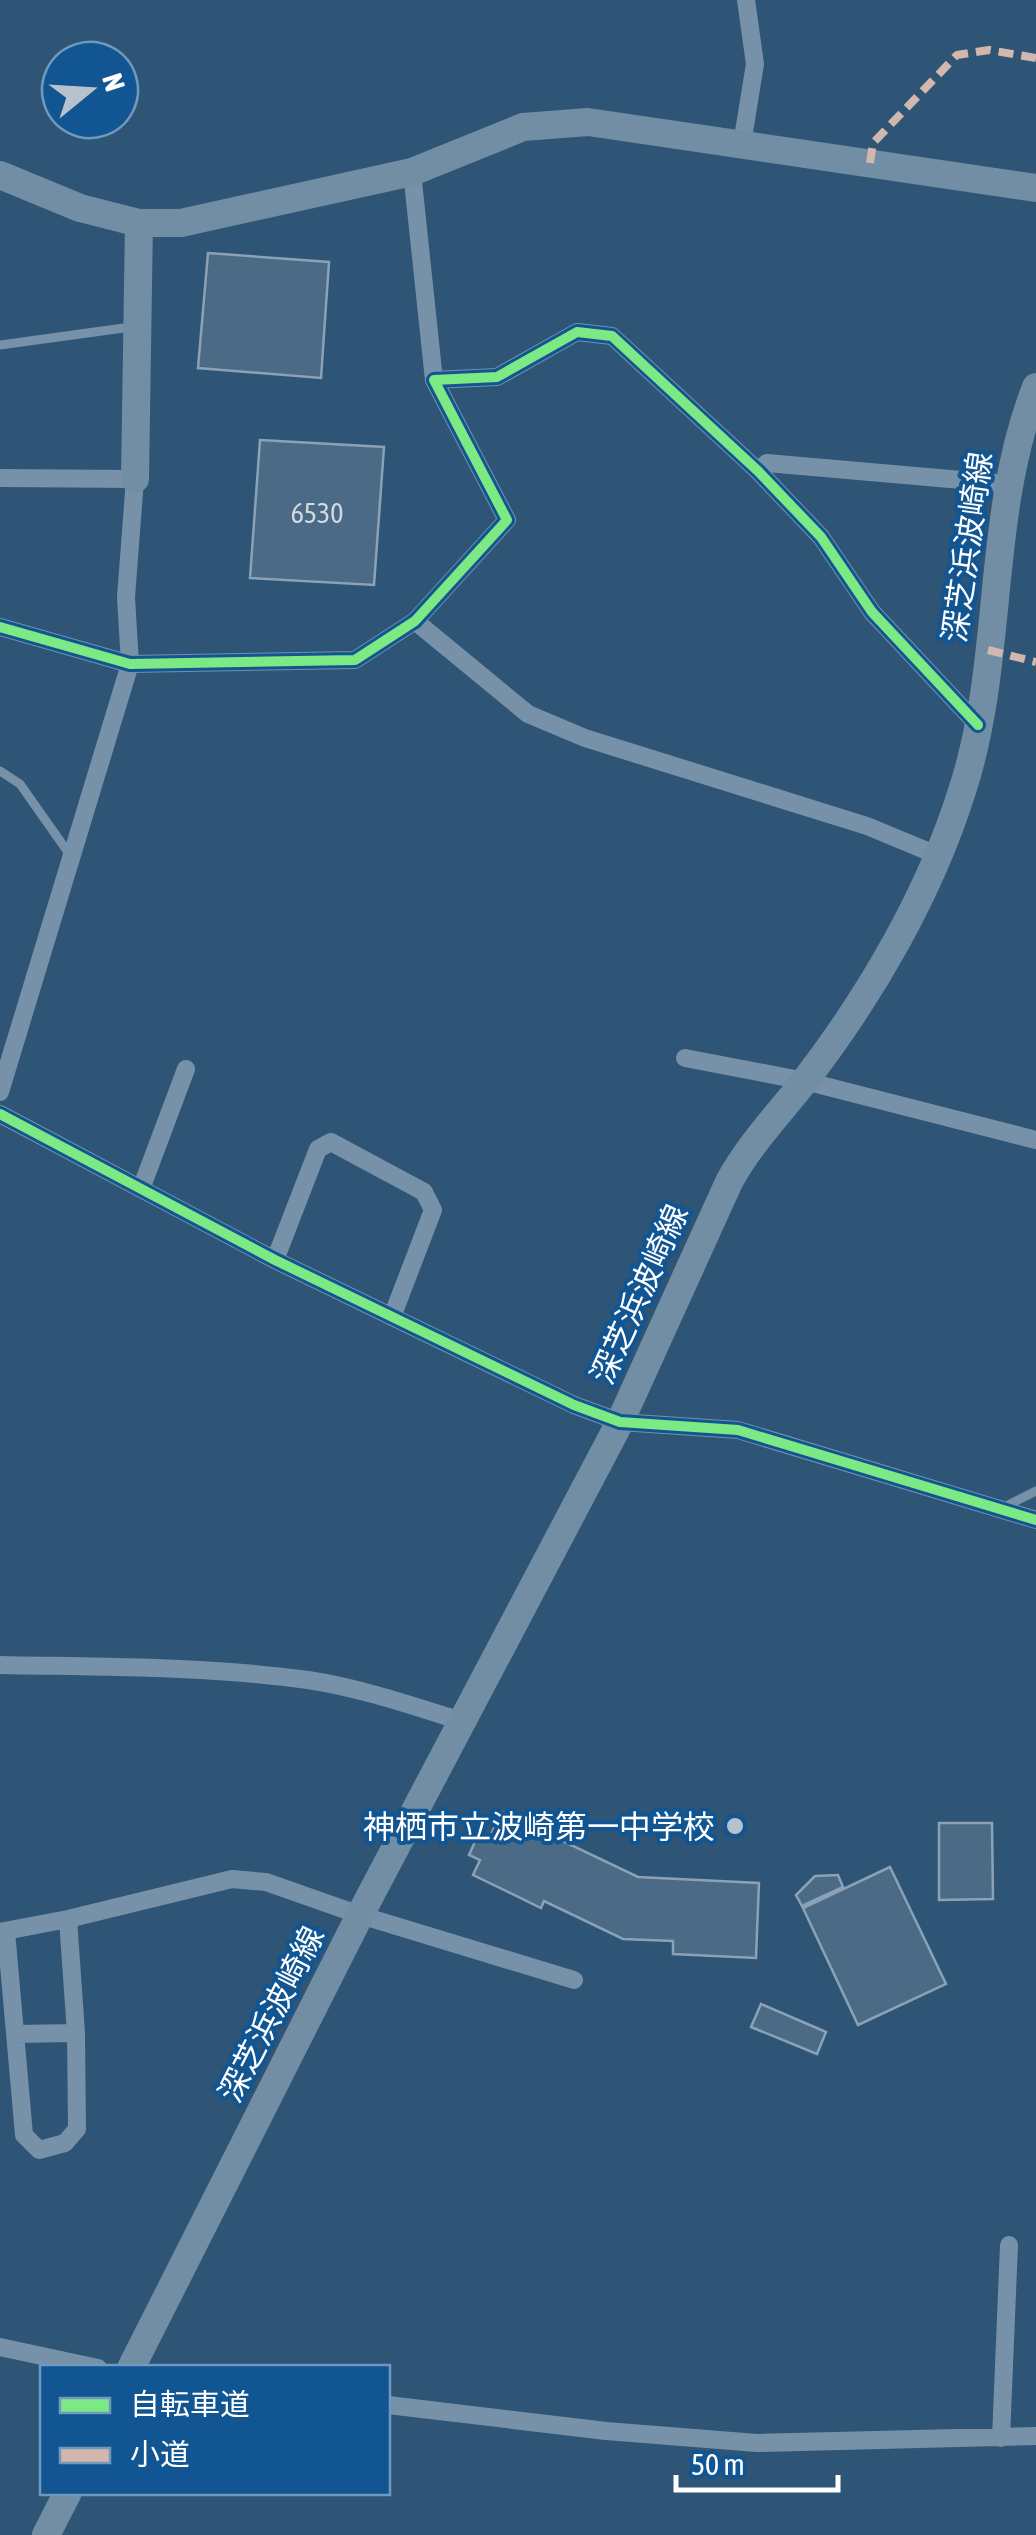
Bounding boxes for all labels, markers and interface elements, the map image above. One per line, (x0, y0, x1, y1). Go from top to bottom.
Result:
north arrow (40, 40, 140, 140)
text: N (96, 69, 132, 95)
street label: 深芝浜波崎線 (935, 449, 999, 645)
house number: 6530 (291, 497, 343, 529)
street label: 深芝浜波崎線 (583, 1199, 695, 1389)
place label: 神栖市立波崎第一中学校 (363, 1808, 715, 1845)
marker: 神栖市立波崎第一中学校 (724, 1815, 746, 1837)
street label: 深芝浜波崎線 (211, 1920, 331, 2108)
legend (40, 2365, 390, 2495)
text: 自転車道 (130, 2387, 250, 2421)
scale bar (676, 2430, 838, 2492)
text: 小道 (130, 2437, 190, 2471)
text: 50 m (691, 2447, 745, 2481)

